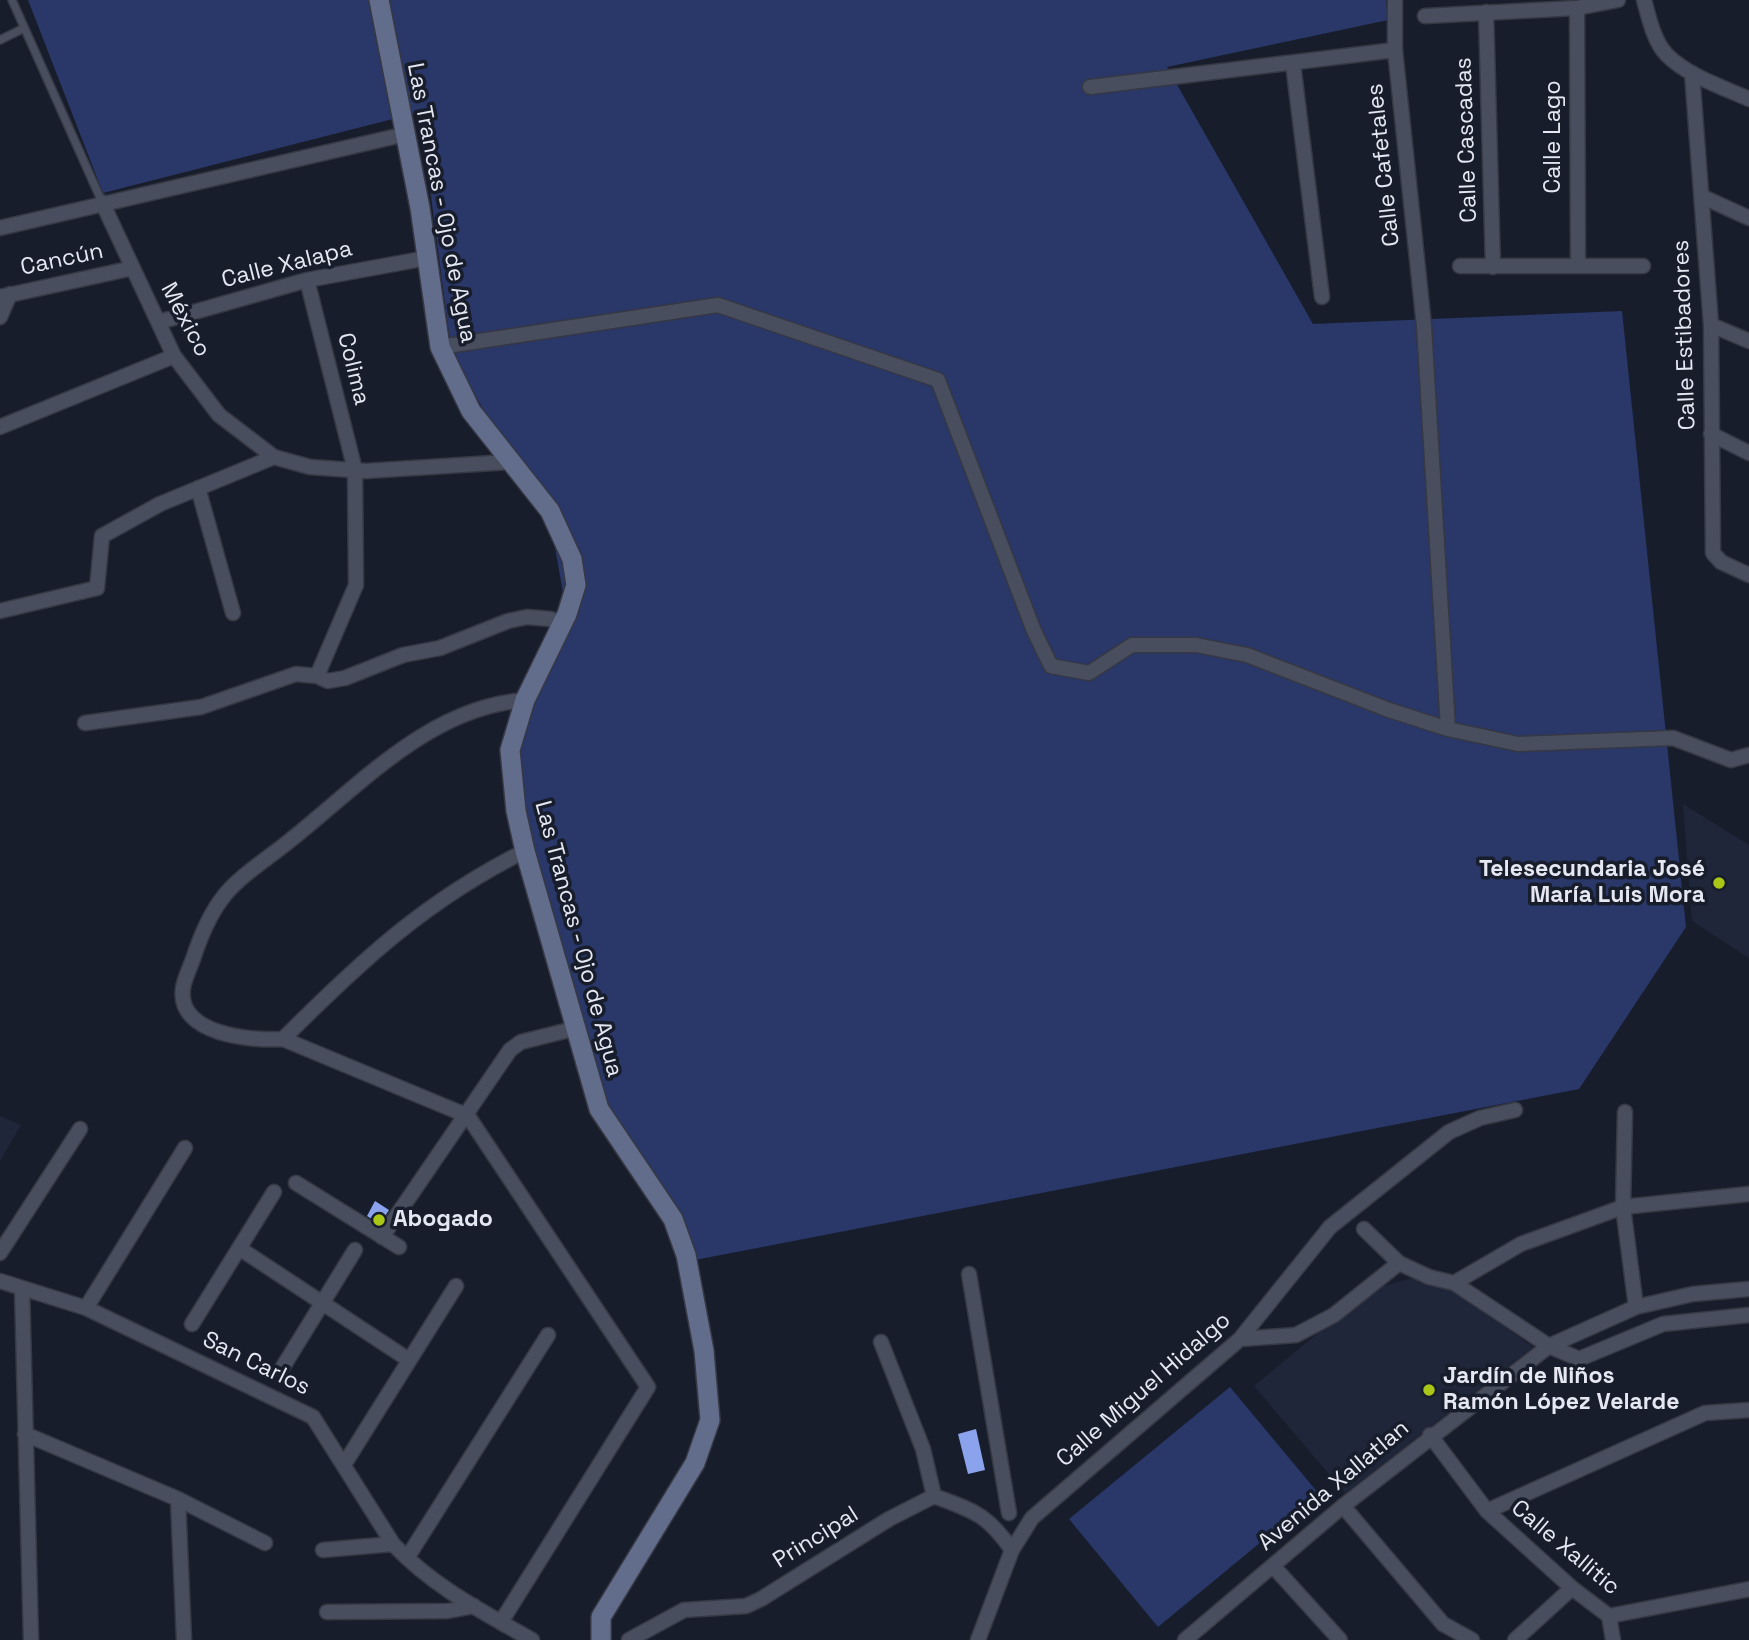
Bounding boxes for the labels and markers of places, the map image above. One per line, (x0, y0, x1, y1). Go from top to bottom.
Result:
place label: Telesecundaria José María Luis Mora (1479, 856, 1705, 910)
marker: Telesecundaria José María Luis Mora (1711, 875, 1727, 891)
place label: Abogado (393, 1206, 493, 1234)
marker: Abogado (371, 1212, 387, 1228)
place label: Jardín de Niños Ramón López Velarde (1443, 1363, 1679, 1417)
marker: Jardín de Niños Ramón López Velarde (1421, 1382, 1437, 1398)

